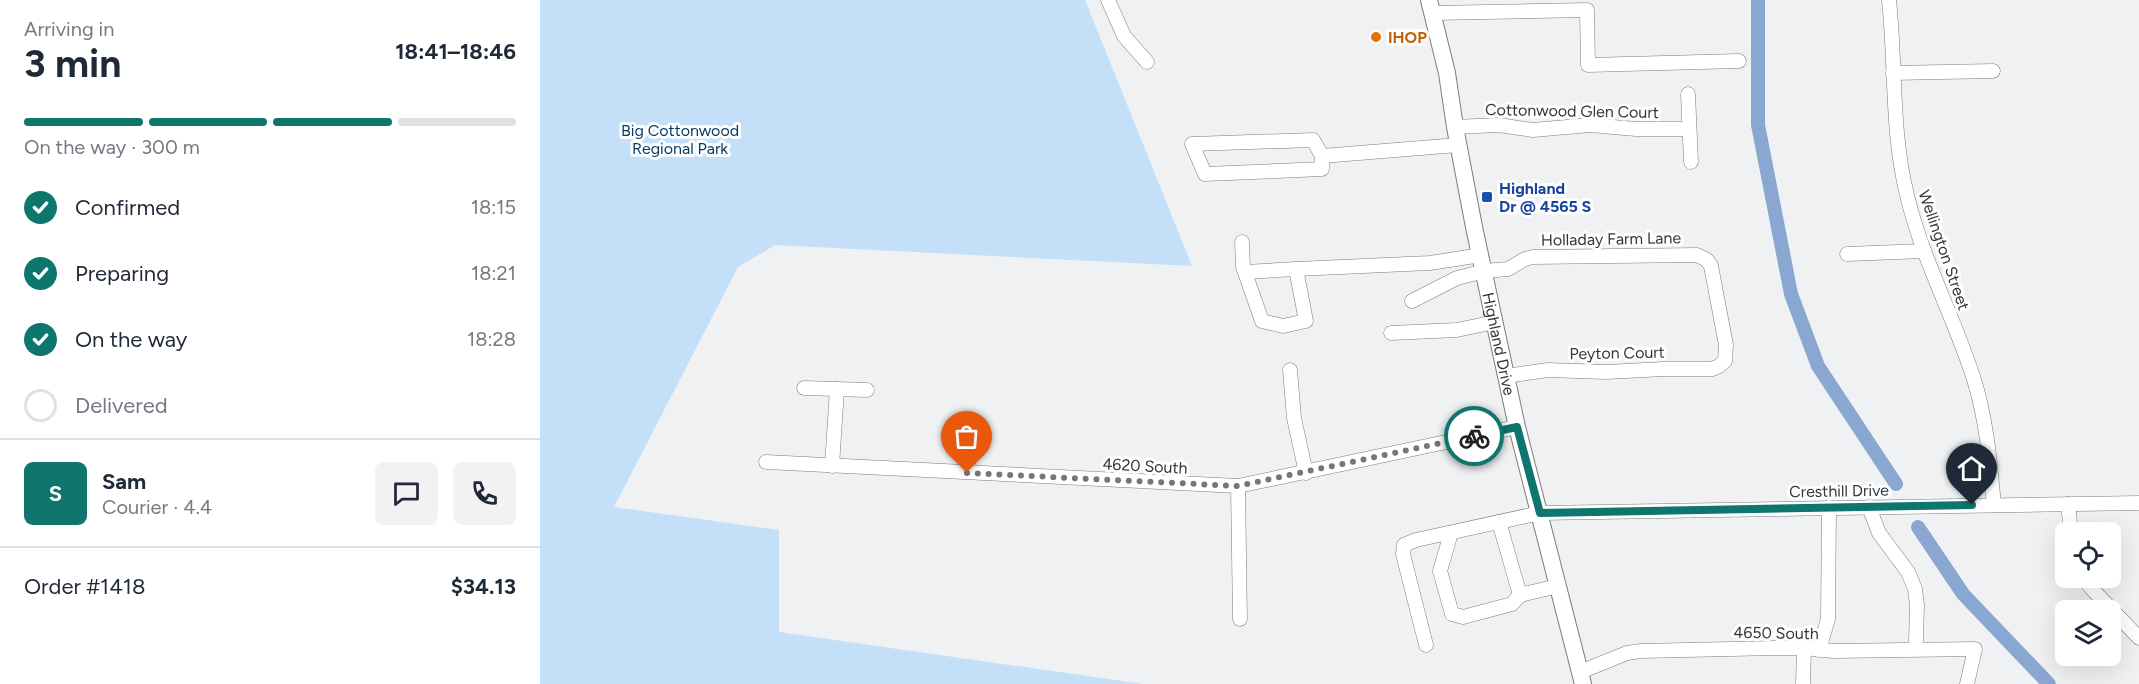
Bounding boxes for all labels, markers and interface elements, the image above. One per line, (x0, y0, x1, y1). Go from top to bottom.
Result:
text: Arriving in (24, 17, 114, 41)
place label: IHOP (1388, 28, 1427, 47)
marker: IHOP (1369, 30, 1383, 44)
text: 18:41–18:46 (395, 38, 516, 65)
text: 3 min (24, 40, 121, 87)
street label: Cottonwood Glen Court (1485, 100, 1659, 122)
park label: Big Cottonwood Regional Park (621, 121, 739, 158)
text: On the way · 300 m (24, 135, 200, 159)
place label: Highland Dr @ 4565 S (1499, 179, 1592, 216)
street label: Wellington Street (1915, 188, 1973, 312)
marker: Highland Dr @ 4565 S (1480, 190, 1494, 204)
icon: check (24, 191, 57, 224)
text: Confirmed (75, 194, 180, 221)
text: 18:15 (471, 195, 516, 219)
street label: Holladay Farm Lane (1541, 228, 1681, 250)
icon: check (24, 257, 57, 290)
text: Preparing (75, 260, 169, 287)
text: 18:21 (471, 261, 516, 285)
street label: Highland Drive (1479, 290, 1519, 397)
icon: check (24, 323, 57, 356)
text: On the way (75, 326, 187, 353)
text: 18:28 (467, 327, 516, 351)
street label: Peyton Court (1569, 343, 1665, 363)
text: Delivered (75, 392, 168, 419)
courier (1444, 406, 1504, 466)
pin (941, 411, 992, 473)
icon: bag (950, 420, 983, 453)
icon: bike (1458, 420, 1491, 453)
pin (1946, 443, 1997, 505)
icon: home (1955, 452, 1988, 485)
street label: 4620 South (1102, 454, 1188, 478)
button: chat (375, 462, 438, 525)
button: phone (453, 462, 516, 525)
text: Sam (102, 468, 146, 495)
text: S (49, 480, 62, 507)
street label: Cresthill Drive (1789, 481, 1889, 501)
text: Courier · 4.4 (102, 495, 212, 519)
map controls (2055, 522, 2121, 666)
button: locate (2055, 522, 2121, 588)
text: Order #1418 (24, 573, 145, 600)
text: $34.13 (451, 573, 516, 600)
button: layers (2055, 600, 2121, 666)
street label: 4650 South (1733, 623, 1819, 643)

